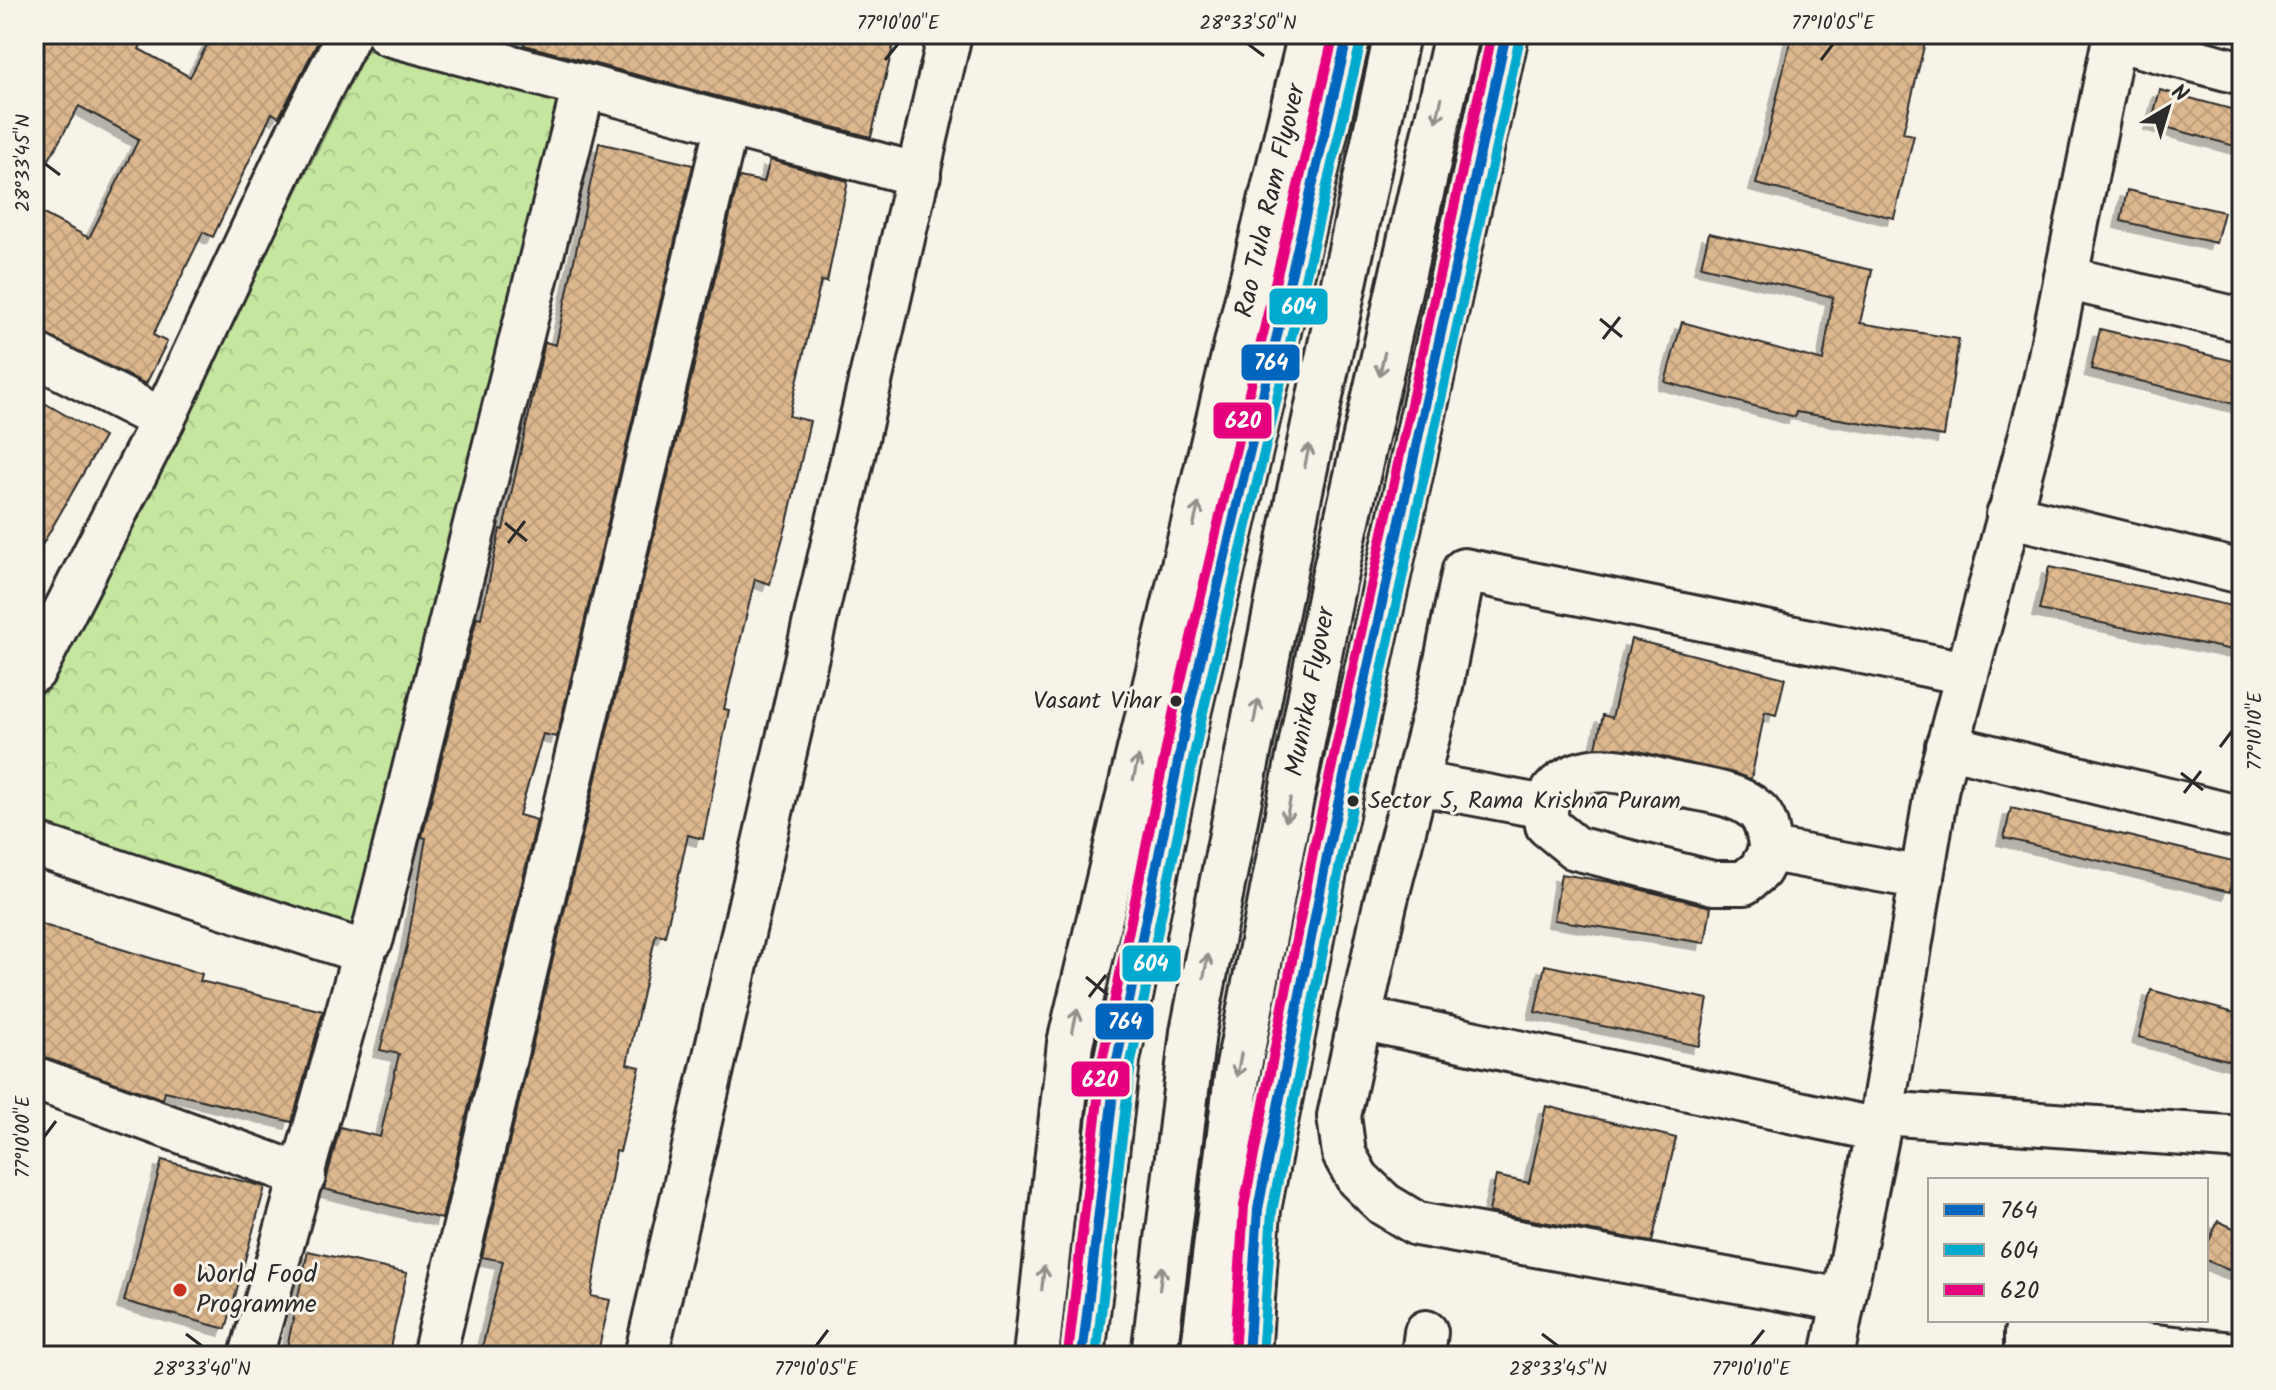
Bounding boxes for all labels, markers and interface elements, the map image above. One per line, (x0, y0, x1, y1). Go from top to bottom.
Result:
text: 77°10'00"E (857, 8, 941, 40)
text: 28°33'50"N (1199, 8, 1297, 40)
text: 77°10'05"E (1791, 8, 1876, 40)
north arrow (2128, 68, 2208, 148)
text: N (2163, 76, 2195, 112)
street label: Rao Tula Ram Flyover (1224, 79, 1319, 322)
one-way arrow (1431, 97, 1446, 122)
text: 28°33'45"N (8, 114, 40, 212)
line badge: 604 (1268, 287, 1329, 326)
text: 604 (1281, 291, 1317, 326)
line badge: 764 (1240, 343, 1301, 382)
text: 764 (1254, 347, 1288, 382)
one-way arrow (1374, 350, 1389, 376)
line badge: 620 (1212, 401, 1273, 440)
text: 620 (1225, 405, 1262, 440)
one-way arrow (1300, 443, 1315, 469)
one-way arrow (1189, 502, 1204, 528)
street label: Munirka Flyover (1274, 602, 1348, 780)
place label: Vasant Vihar (1033, 682, 1163, 721)
text: 77°10'10"E (2240, 690, 2272, 771)
marker: Vasant Vihar (1168, 693, 1184, 709)
one-way arrow (1250, 698, 1265, 724)
one-way arrow (1129, 755, 1144, 781)
place label: Sector 5, Rama Krishna Puram (1368, 782, 1681, 821)
marker: Sector 5, Rama Krishna Puram (1345, 793, 1361, 809)
one-way arrow (1280, 797, 1295, 822)
line badge: 604 (1121, 944, 1182, 983)
text: 604 (1133, 948, 1169, 983)
one-way arrow (1199, 953, 1214, 979)
line badge: 764 (1094, 1002, 1155, 1041)
text: 764 (1108, 1006, 1142, 1041)
one-way arrow (1068, 1008, 1083, 1034)
one-way arrow (1231, 1052, 1246, 1077)
line badge: 620 (1070, 1060, 1131, 1098)
text: 620 (1082, 1064, 1119, 1099)
text: 77°10'00"E (8, 1094, 40, 1178)
legend (1928, 1178, 2208, 1322)
text: 764 (2000, 1192, 2038, 1231)
text: 604 (2000, 1232, 2039, 1271)
place label: World Food Programme (196, 1254, 318, 1326)
one-way arrow (1036, 1265, 1051, 1292)
one-way arrow (1153, 1265, 1168, 1292)
text: 620 (2000, 1272, 2039, 1311)
marker: World Food Programme (171, 1281, 189, 1299)
text: 28°33'40"N (153, 1354, 251, 1386)
text: 77°10'05"E (774, 1354, 859, 1386)
text: 28°33'45"N (1509, 1354, 1607, 1386)
text: 77°10'10"E (1712, 1354, 1792, 1386)

